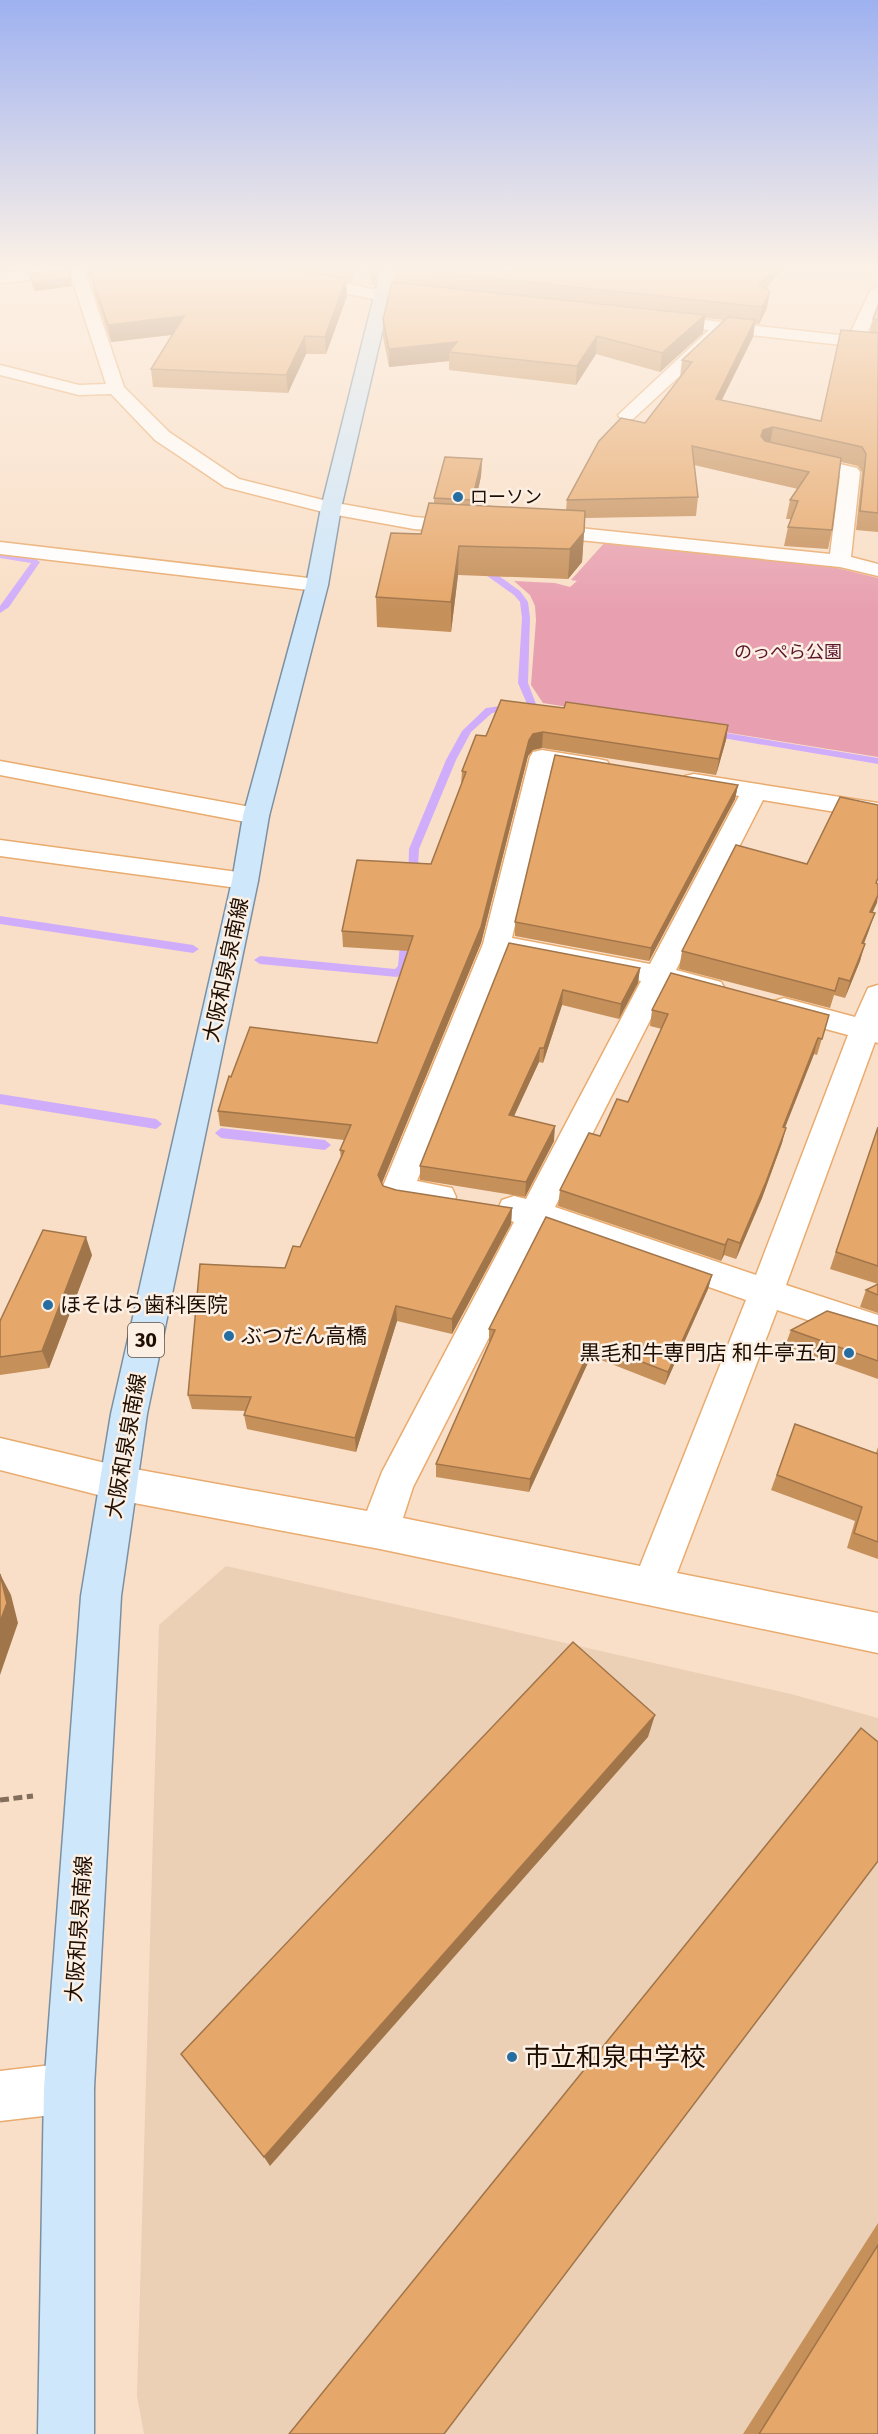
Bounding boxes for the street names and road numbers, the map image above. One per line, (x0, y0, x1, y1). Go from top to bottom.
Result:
street label: 大阪和泉泉南線 (198, 895, 254, 1045)
road number: 30 (128, 1323, 164, 1357)
street label: 大阪和泉泉南線 (100, 1371, 152, 1521)
street label: 大阪和泉泉南線 (61, 1855, 97, 2003)

